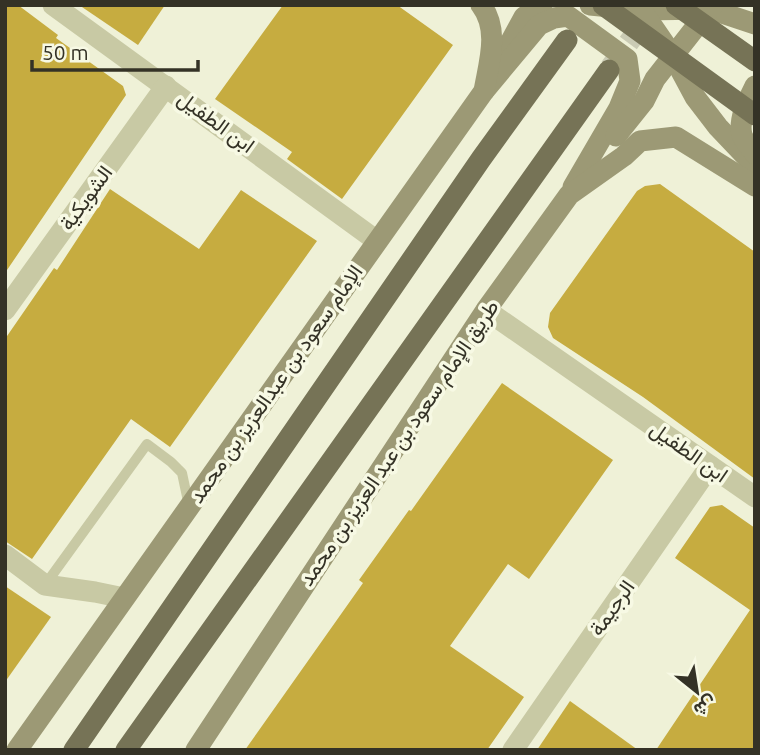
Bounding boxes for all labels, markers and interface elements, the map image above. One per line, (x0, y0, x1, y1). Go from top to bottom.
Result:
scale bar (32, 28, 198, 72)
text: 50 m (42, 40, 89, 64)
street label: ابن الطفيل (173, 85, 260, 158)
street label: الشويكية (54, 161, 118, 235)
street label: الإمام سعود بن عبدالعزيز بن محمد (184, 260, 369, 509)
street label: طريق الإمام سعود بن عبد العزيز بن محمد (293, 295, 505, 591)
street label: ابن الطفيل (646, 416, 733, 487)
street label: الرجيمة (584, 575, 640, 641)
north arrow (662, 657, 732, 727)
text: ش (689, 691, 721, 722)

